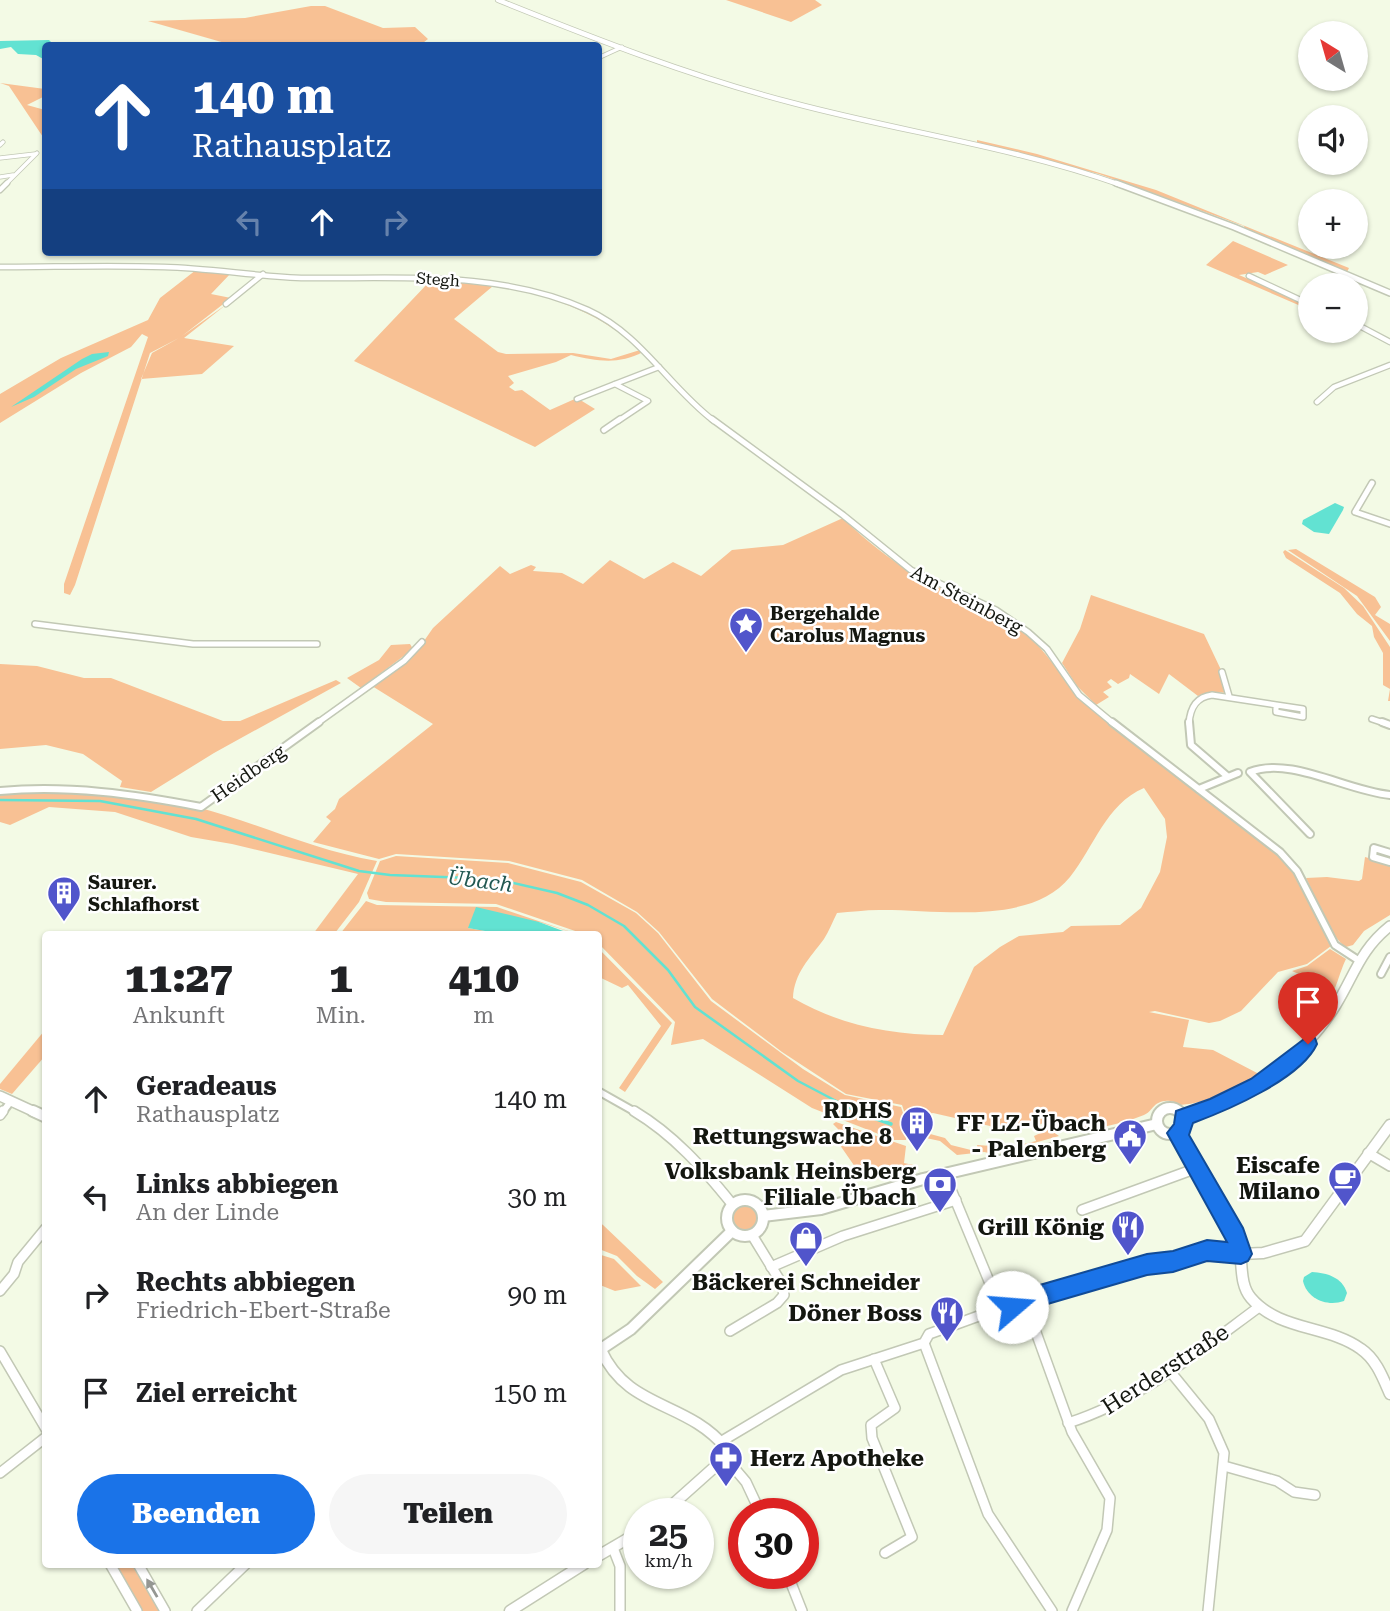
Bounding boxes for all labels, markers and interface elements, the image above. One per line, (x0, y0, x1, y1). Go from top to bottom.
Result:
north arrow (1298, 21, 1368, 91)
map controls (1298, 21, 1368, 343)
text: 140 m (192, 68, 334, 125)
icon: ahead (77, 70, 168, 161)
button: sound (1298, 105, 1368, 175)
text: Rathausplatz (192, 127, 391, 165)
button: + (1298, 189, 1368, 259)
icon: left (230, 203, 268, 241)
icon: ahead (303, 203, 341, 241)
icon: right (376, 203, 414, 241)
street label: Stegh (415, 268, 460, 291)
button: − (1298, 273, 1368, 343)
street label: Am Steinberg (907, 560, 1027, 639)
place label: Bergehalde Carolus Magnus (770, 602, 925, 647)
place icon: Bergehalde Carolus Magnus (727, 605, 765, 654)
street label: Heidberg (207, 739, 290, 807)
water label: Übach (446, 864, 514, 897)
place label: Saurer. Schlafhorst (88, 871, 200, 916)
building icon: Saurer. Schlafhorst (45, 874, 83, 923)
text: 11:27 (125, 953, 233, 1002)
text: 1 (329, 953, 352, 1002)
text: 410 (449, 953, 519, 1002)
pin (1278, 972, 1338, 1044)
icon: arrive (1289, 983, 1327, 1021)
text: Ankunft (133, 1002, 225, 1029)
text: Min. (316, 1002, 366, 1029)
text: m (473, 1002, 494, 1029)
text: Geradeaus (136, 1071, 277, 1101)
icon: ahead (77, 1080, 115, 1118)
text: 140 m (493, 1084, 567, 1114)
place label: RDHS Rettungswache 8 (693, 1097, 892, 1150)
text: Rathausplatz (136, 1101, 279, 1128)
building icon: RDHS Rettungswache 8 (898, 1104, 936, 1153)
place label: FF LZ-Übach - Palenberg (957, 1109, 1107, 1163)
public building icon: FF LZ-Übach - Palenberg (1111, 1117, 1149, 1166)
place label: Eiscafe Milano (1236, 1152, 1320, 1205)
place label: Volksbank Heinsberg Filiale Übach (665, 1158, 917, 1211)
cafe icon: Eiscafe Milano (1326, 1159, 1364, 1208)
bank icon: Volksbank Heinsberg Filiale Übach (921, 1165, 959, 1214)
text: Links abbiegen (136, 1169, 339, 1199)
icon: left (77, 1178, 115, 1216)
text: 30 m (508, 1182, 567, 1212)
text: An der Linde (136, 1199, 279, 1226)
restaurant icon: Grill König (1109, 1208, 1147, 1257)
place label: Grill König (977, 1214, 1105, 1241)
shop icon: Bäckerei Schneider (787, 1219, 825, 1268)
text: Rechts abbiegen (136, 1267, 355, 1297)
place label: Bäckerei Schneider (692, 1269, 920, 1296)
position arrow (975, 1270, 1049, 1344)
icon: right (77, 1276, 115, 1314)
text: 90 m (508, 1280, 567, 1310)
restaurant icon: Döner Boss (928, 1294, 966, 1343)
text: Friedrich-Ebert-Straße (136, 1297, 391, 1324)
place label: Döner Boss (788, 1300, 922, 1327)
street label: Herderstraße (1097, 1318, 1234, 1420)
icon: arrive (77, 1374, 115, 1412)
text: Ziel erreicht (136, 1378, 297, 1408)
text: 150 m (493, 1378, 567, 1408)
pharmacy icon: Herz Apotheke (707, 1439, 745, 1488)
place label: Herz Apotheke (750, 1445, 924, 1472)
button: Beenden (77, 1474, 315, 1554)
button: Teilen (329, 1474, 567, 1554)
speed limit sign: 30 (728, 1498, 819, 1589)
text: 25 (649, 1514, 688, 1555)
text: km/h (644, 1550, 693, 1571)
one-way arrow (146, 1578, 158, 1597)

